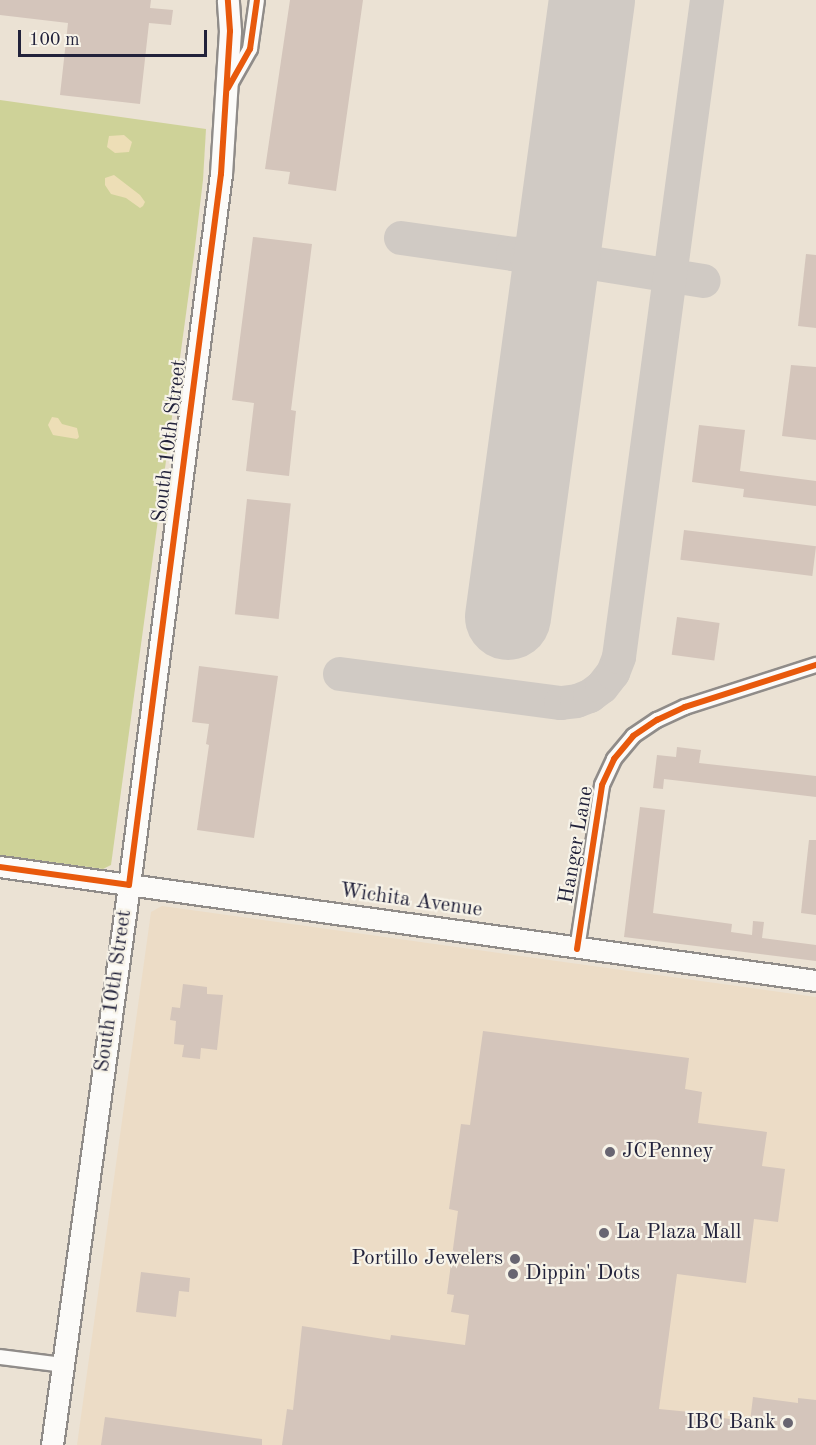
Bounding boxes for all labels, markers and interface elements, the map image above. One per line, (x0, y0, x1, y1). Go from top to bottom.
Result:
scale bar (21, 18, 210, 56)
text: 100 m (29, 31, 80, 49)
street label: South 10th Street (148, 358, 192, 524)
street label: Hanger Lane (554, 784, 600, 906)
street label: Wichita Avenue (338, 879, 484, 923)
street label: South 10th Street (90, 908, 138, 1074)
place label: JCPenney (622, 1139, 714, 1165)
marker: JCPenney (603, 1145, 617, 1159)
place label: La Plaza Mall (616, 1220, 741, 1246)
marker: La Plaza Mall (597, 1226, 611, 1240)
place label: Portillo Jewelers (351, 1246, 503, 1272)
marker: Portillo Jewelers (508, 1252, 522, 1266)
place label: Dippin' Dots (525, 1261, 640, 1287)
marker: Dippin' Dots (506, 1267, 520, 1281)
place label: IBC Bank (686, 1410, 776, 1436)
marker: IBC Bank (781, 1416, 795, 1430)

